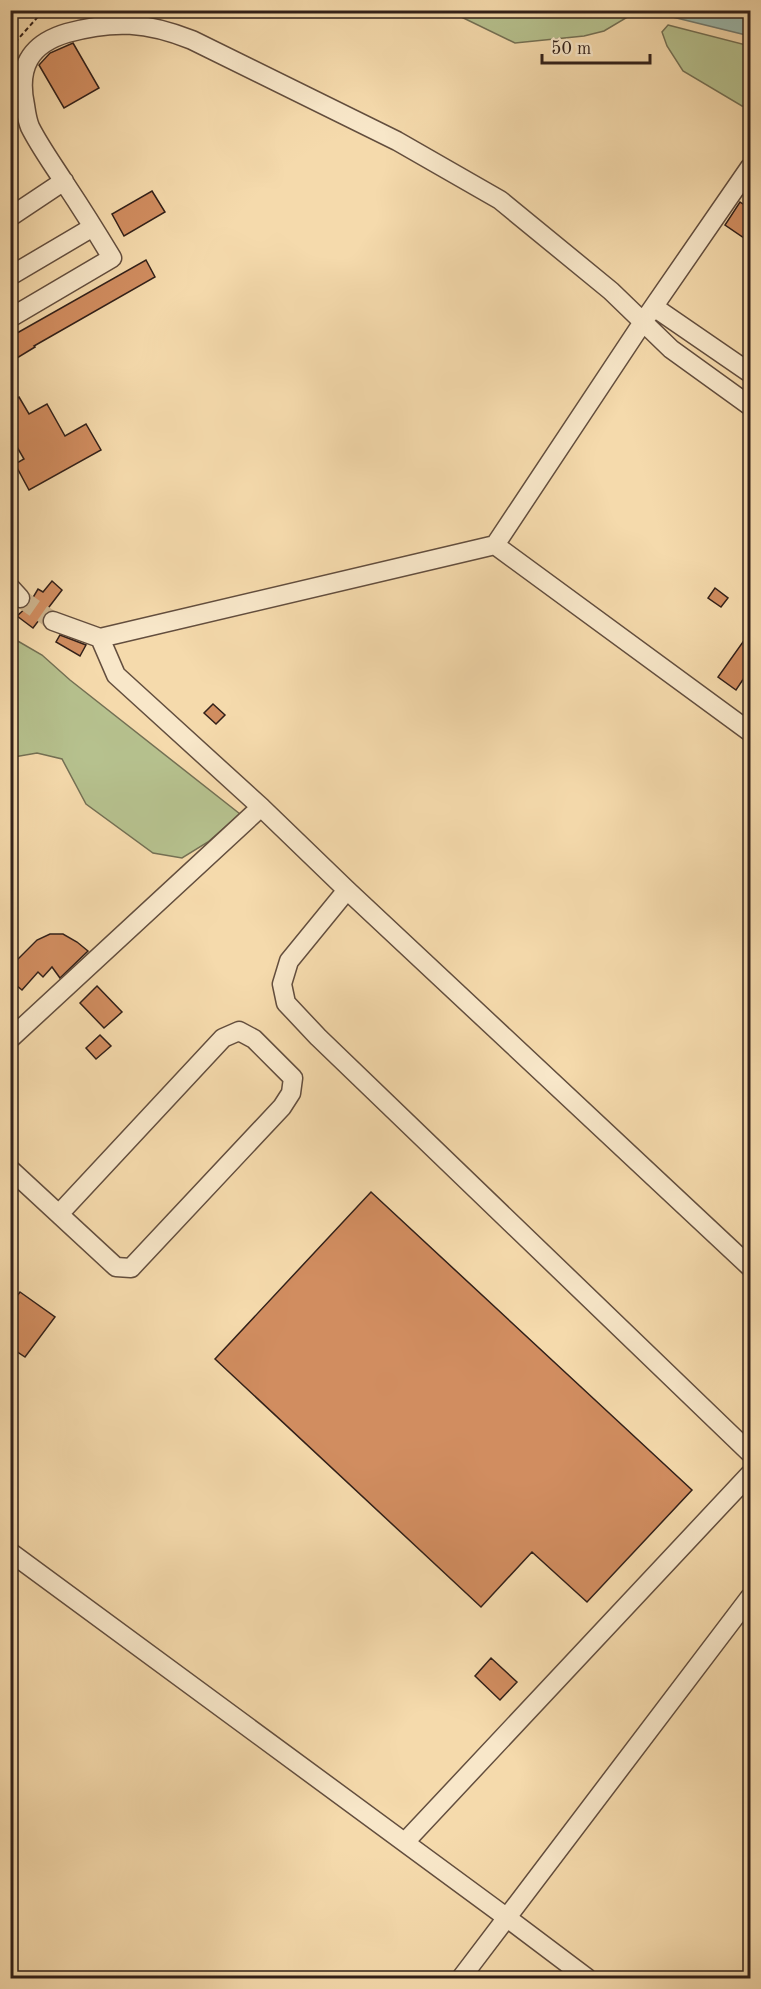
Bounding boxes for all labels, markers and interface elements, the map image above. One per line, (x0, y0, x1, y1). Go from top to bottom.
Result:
scale bar (542, 27, 650, 65)
text: 50 m (551, 40, 591, 58)

